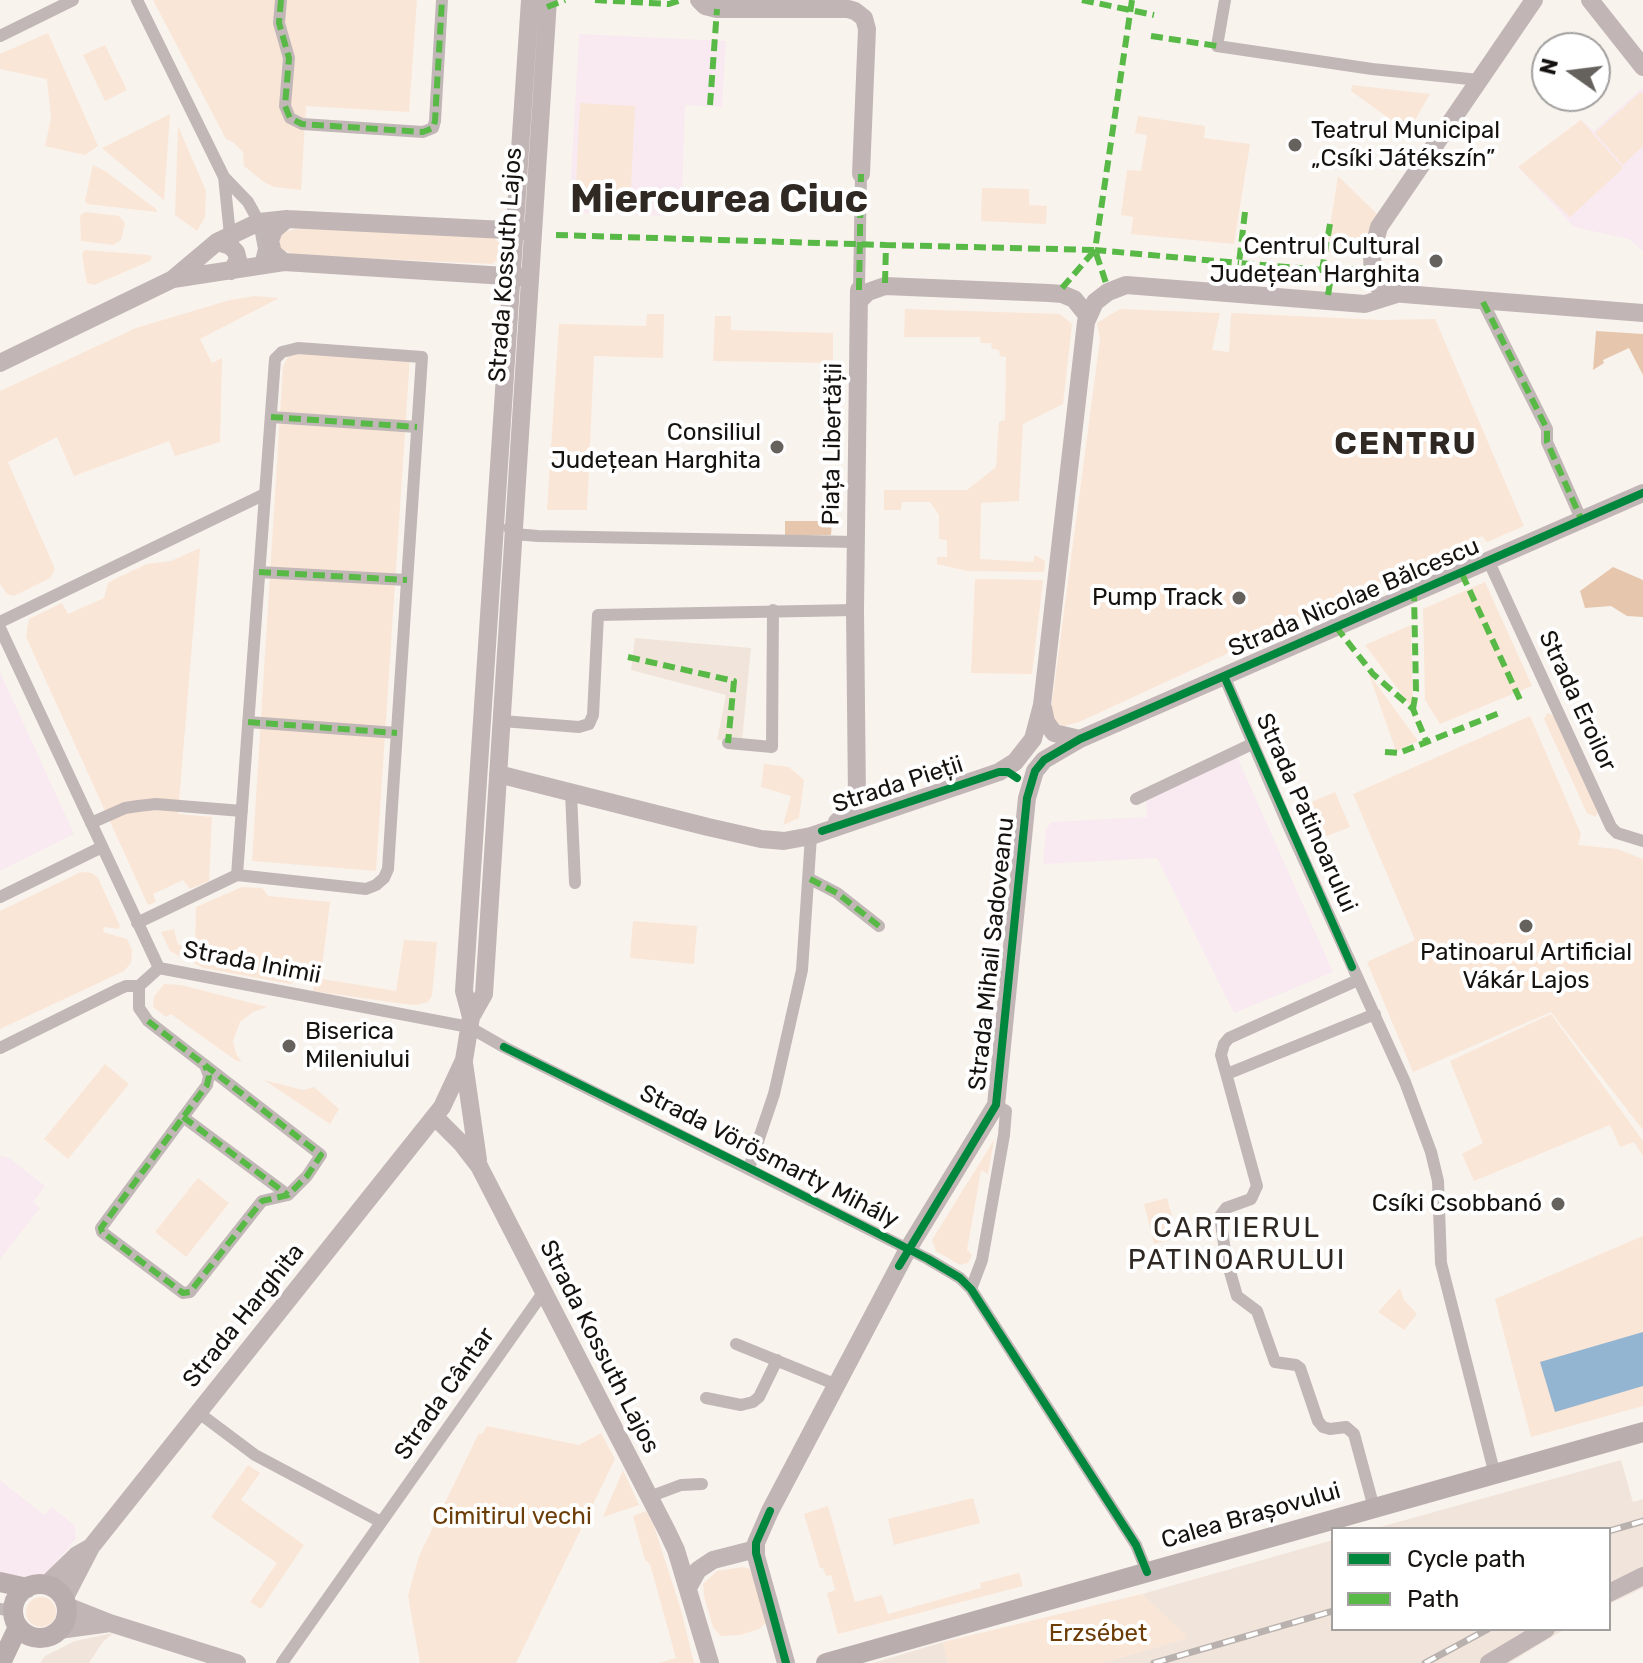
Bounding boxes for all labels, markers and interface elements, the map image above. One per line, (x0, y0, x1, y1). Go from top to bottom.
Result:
north arrow (1531, 32, 1611, 112)
text: N (1534, 56, 1564, 78)
place label: Teatrul Municipal „Csíki Játékszín” (1311, 117, 1500, 173)
marker: Teatrul Municipal „Csíki Játékszín” (1286, 136, 1304, 154)
street label: Strada Kossuth Lajos (483, 147, 529, 383)
district label: Miercurea Ciuc (570, 176, 868, 224)
place label: Centrul Cultural Județean Harghita (1210, 233, 1420, 289)
marker: Centrul Cultural Județean Harghita (1427, 252, 1445, 270)
street label: Piața Libertății (817, 362, 849, 526)
place label: Consiliul Județean Harghita (551, 419, 761, 475)
district label: CENTRU (1334, 426, 1478, 464)
marker: Consiliul Județean Harghita (768, 438, 786, 456)
street label: Strada Nicolae Bălcescu (1224, 532, 1484, 664)
place label: Pump Track (1092, 584, 1223, 612)
marker: Pump Track (1230, 589, 1248, 607)
street label: Strada Eroilor (1532, 626, 1622, 776)
street label: Strada Patinoarului (1249, 709, 1363, 917)
street label: Strada Pieții (829, 750, 967, 820)
street label: Strada Mihail Sadoveanu (963, 816, 1021, 1092)
marker: Patinoarul Artificial Vákár Lajos (1517, 917, 1535, 935)
street label: Strada Inimii (181, 936, 323, 990)
place label: Patinoarul Artificial Vákár Lajos (1420, 939, 1632, 995)
place label: Biserica Mileniului (305, 1018, 410, 1074)
marker: Biserica Mileniului (280, 1037, 298, 1055)
street label: Strada Vörösmarty Mihály (635, 1079, 903, 1235)
place label: Csíki Csobbanó (1372, 1190, 1542, 1218)
marker: Csíki Csobbanó (1549, 1195, 1567, 1213)
district label: CARTIERUL PATINOARULUI (1128, 1212, 1346, 1278)
street label: Strada Kossuth Lajos (533, 1236, 665, 1458)
street label: Strada Harghita (177, 1238, 311, 1394)
street label: Strada Cântar (389, 1322, 501, 1466)
street label: Calea Brașovului (1158, 1477, 1344, 1555)
park label: Cimitirul vechi (432, 1503, 592, 1531)
legend (1331, 1527, 1611, 1631)
text: Cycle path (1407, 1545, 1526, 1573)
text: Path (1407, 1585, 1459, 1613)
park label: Erzsébet (1049, 1620, 1147, 1648)

